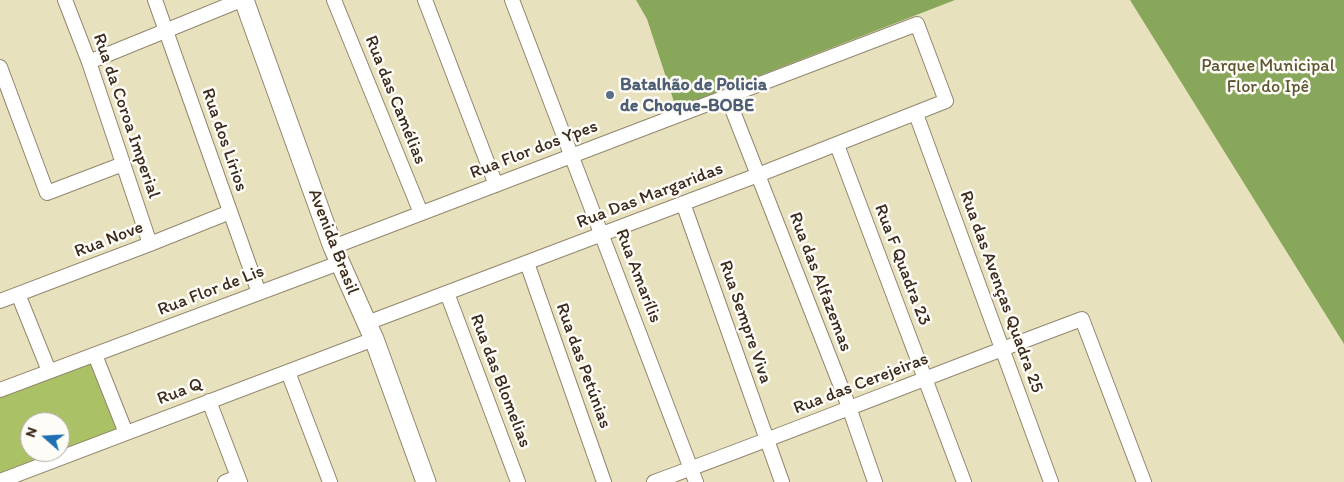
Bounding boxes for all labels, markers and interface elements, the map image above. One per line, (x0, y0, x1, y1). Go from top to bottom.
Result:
street label: Rua da Coroa Imperial (88, 31, 164, 201)
street label: Rua das Camélias (359, 32, 431, 168)
park label: Parque Municipal Flor do Ipê (1201, 55, 1335, 98)
place label: Batalhão de Policia de Choque-BOBE (620, 74, 767, 116)
street label: Rua dos Lírios (196, 86, 252, 194)
marker: Batalhão de Policia de Choque-BOBE (604, 89, 616, 101)
street label: Rua Flor dos Ypes (467, 116, 601, 184)
street label: Rua Das Margaridas (574, 158, 726, 234)
street label: Avenida Brasil (303, 186, 363, 298)
street label: Rua das Avenças Quadra 25 (954, 188, 1048, 396)
street label: Rua F Quadra 23 (869, 201, 935, 329)
street label: Rua das Alfazemas (784, 209, 856, 355)
street label: Rua Nove (72, 217, 146, 263)
street label: Rua Amarílis (610, 226, 666, 326)
street label: Rua Sempre Viva (714, 258, 776, 386)
street label: Rua Flor de Lis (155, 261, 267, 321)
street label: Rua das Petúnias (550, 300, 616, 432)
street label: Rua das Blomelias (465, 311, 535, 451)
street label: Rua das Cerejeiras (791, 348, 931, 420)
street label: Rua Q (154, 374, 206, 410)
north arrow (20, 412, 70, 462)
text: N (22, 425, 41, 440)

